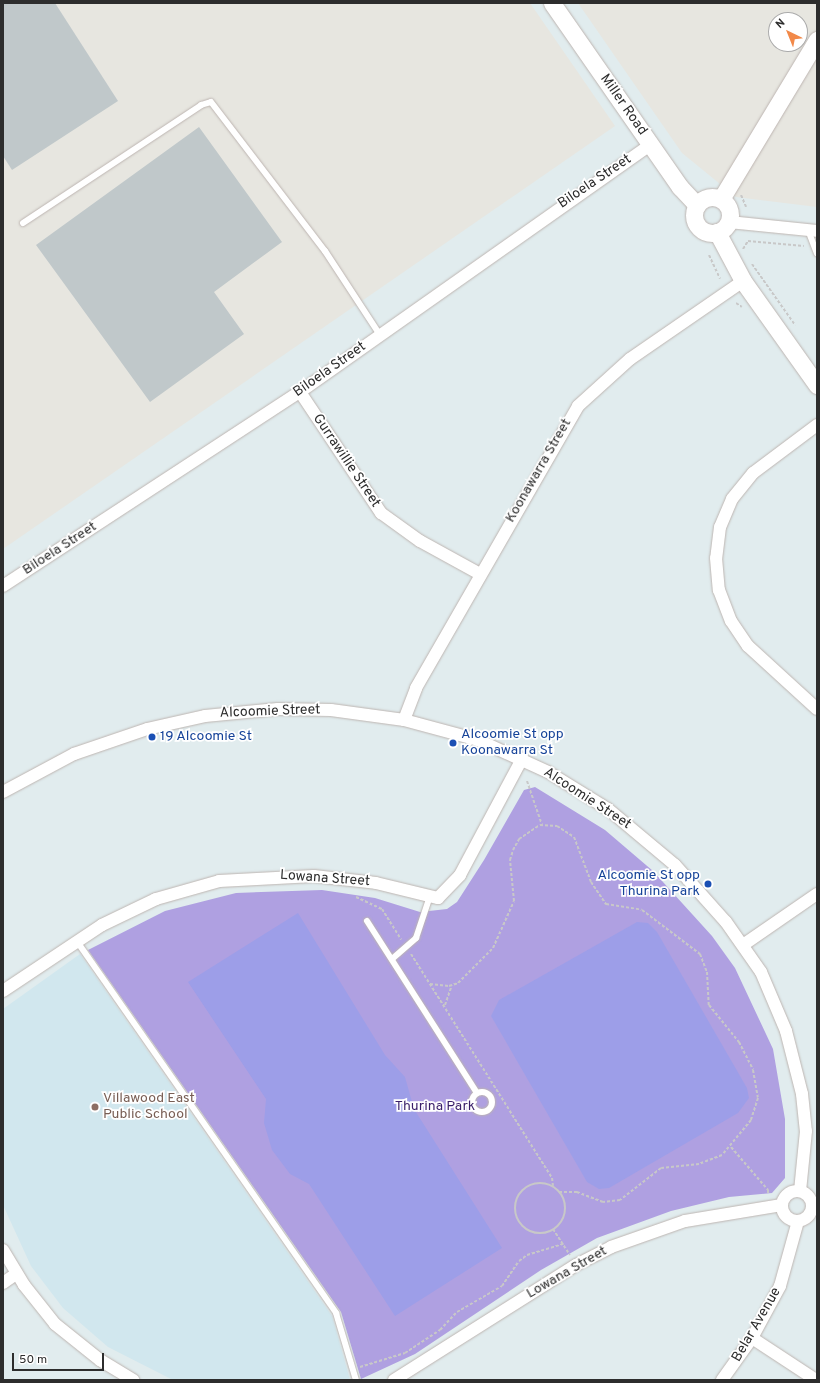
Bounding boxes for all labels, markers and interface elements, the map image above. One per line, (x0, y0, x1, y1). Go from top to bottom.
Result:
north arrow (768, 12, 808, 52)
text: N (773, 16, 788, 32)
street label: Miller Road (596, 71, 650, 139)
street label: Biloela Street (555, 151, 635, 213)
street label: Biloela Street (290, 339, 370, 401)
street label: Gurrawillie Street (309, 411, 383, 511)
street label: Koonawarra Street (502, 416, 576, 526)
street label: Biloela Street (20, 519, 100, 579)
street label: Alcoomie Street (219, 702, 321, 722)
place label: Alcoomie St opp Koonawarra St (461, 727, 564, 760)
place label: 19 Alcoomie St (160, 729, 253, 745)
marker: 19 Alcoomie St (147, 732, 157, 742)
marker: Alcoomie St opp Koonawarra St (448, 738, 458, 748)
street label: Alcoomie Street (540, 764, 634, 834)
street label: Lowana Street (279, 867, 371, 891)
place label: Alcoomie St opp Thurina Park (597, 868, 700, 900)
marker: Alcoomie St opp Thurina Park (703, 879, 713, 889)
place label: Villawood East Public School (103, 1091, 195, 1124)
park label: Thurina Park (395, 1099, 475, 1115)
marker: Villawood East Public School (90, 1102, 100, 1112)
street label: Lowana Street (524, 1243, 610, 1303)
street label: Belar Avenue (729, 1285, 785, 1365)
scale bar (14, 1345, 106, 1371)
text: 50 m (19, 1352, 47, 1368)

